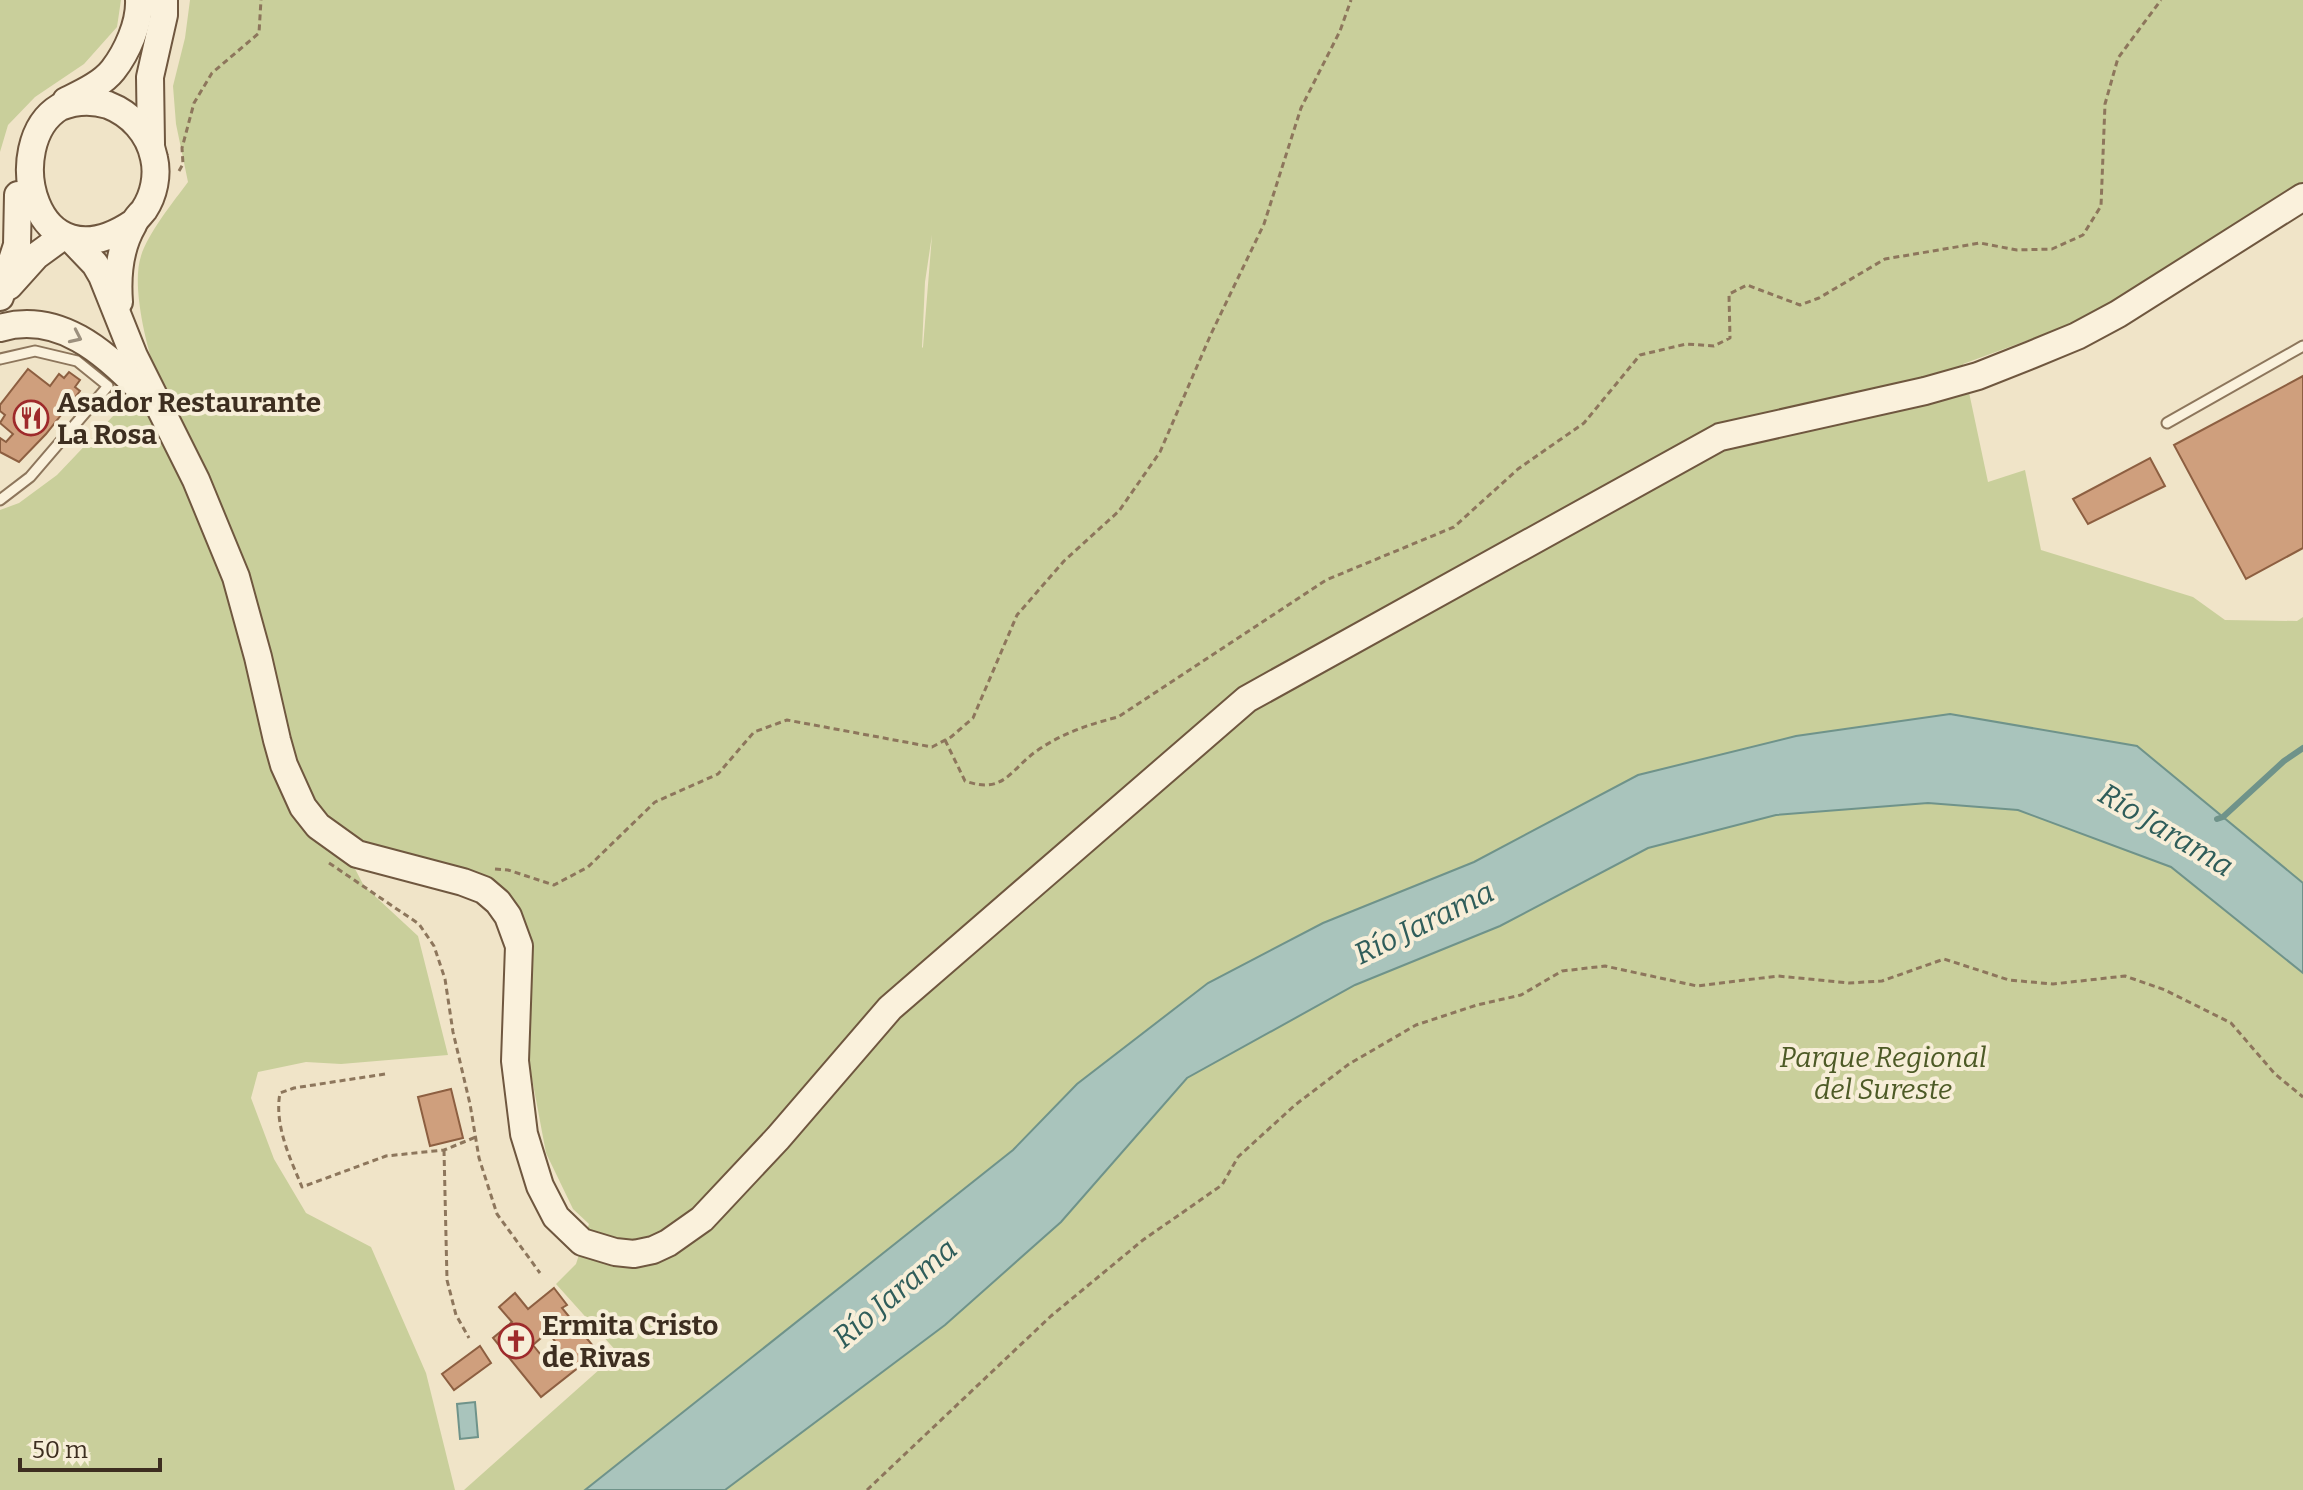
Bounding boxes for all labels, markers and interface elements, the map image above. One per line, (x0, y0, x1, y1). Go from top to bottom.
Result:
one-way arrow (67, 327, 82, 343)
place label: Asador Restaurante La Rosa (57, 386, 321, 451)
restaurant icon: Asador Restaurante La Rosa (12, 399, 50, 437)
water label: Río Jarama (2092, 776, 2240, 884)
water label: Río Jarama (1348, 874, 1500, 972)
park label: Parque Regional del Sureste (1779, 1041, 1987, 1106)
water label: Río Jarama (826, 1231, 964, 1355)
place label: Ermita Cristo de Rivas (542, 1309, 718, 1374)
church icon: Ermita Cristo de Rivas (497, 1322, 535, 1360)
scale bar (20, 1422, 160, 1472)
text: 50 m (32, 1436, 88, 1464)

